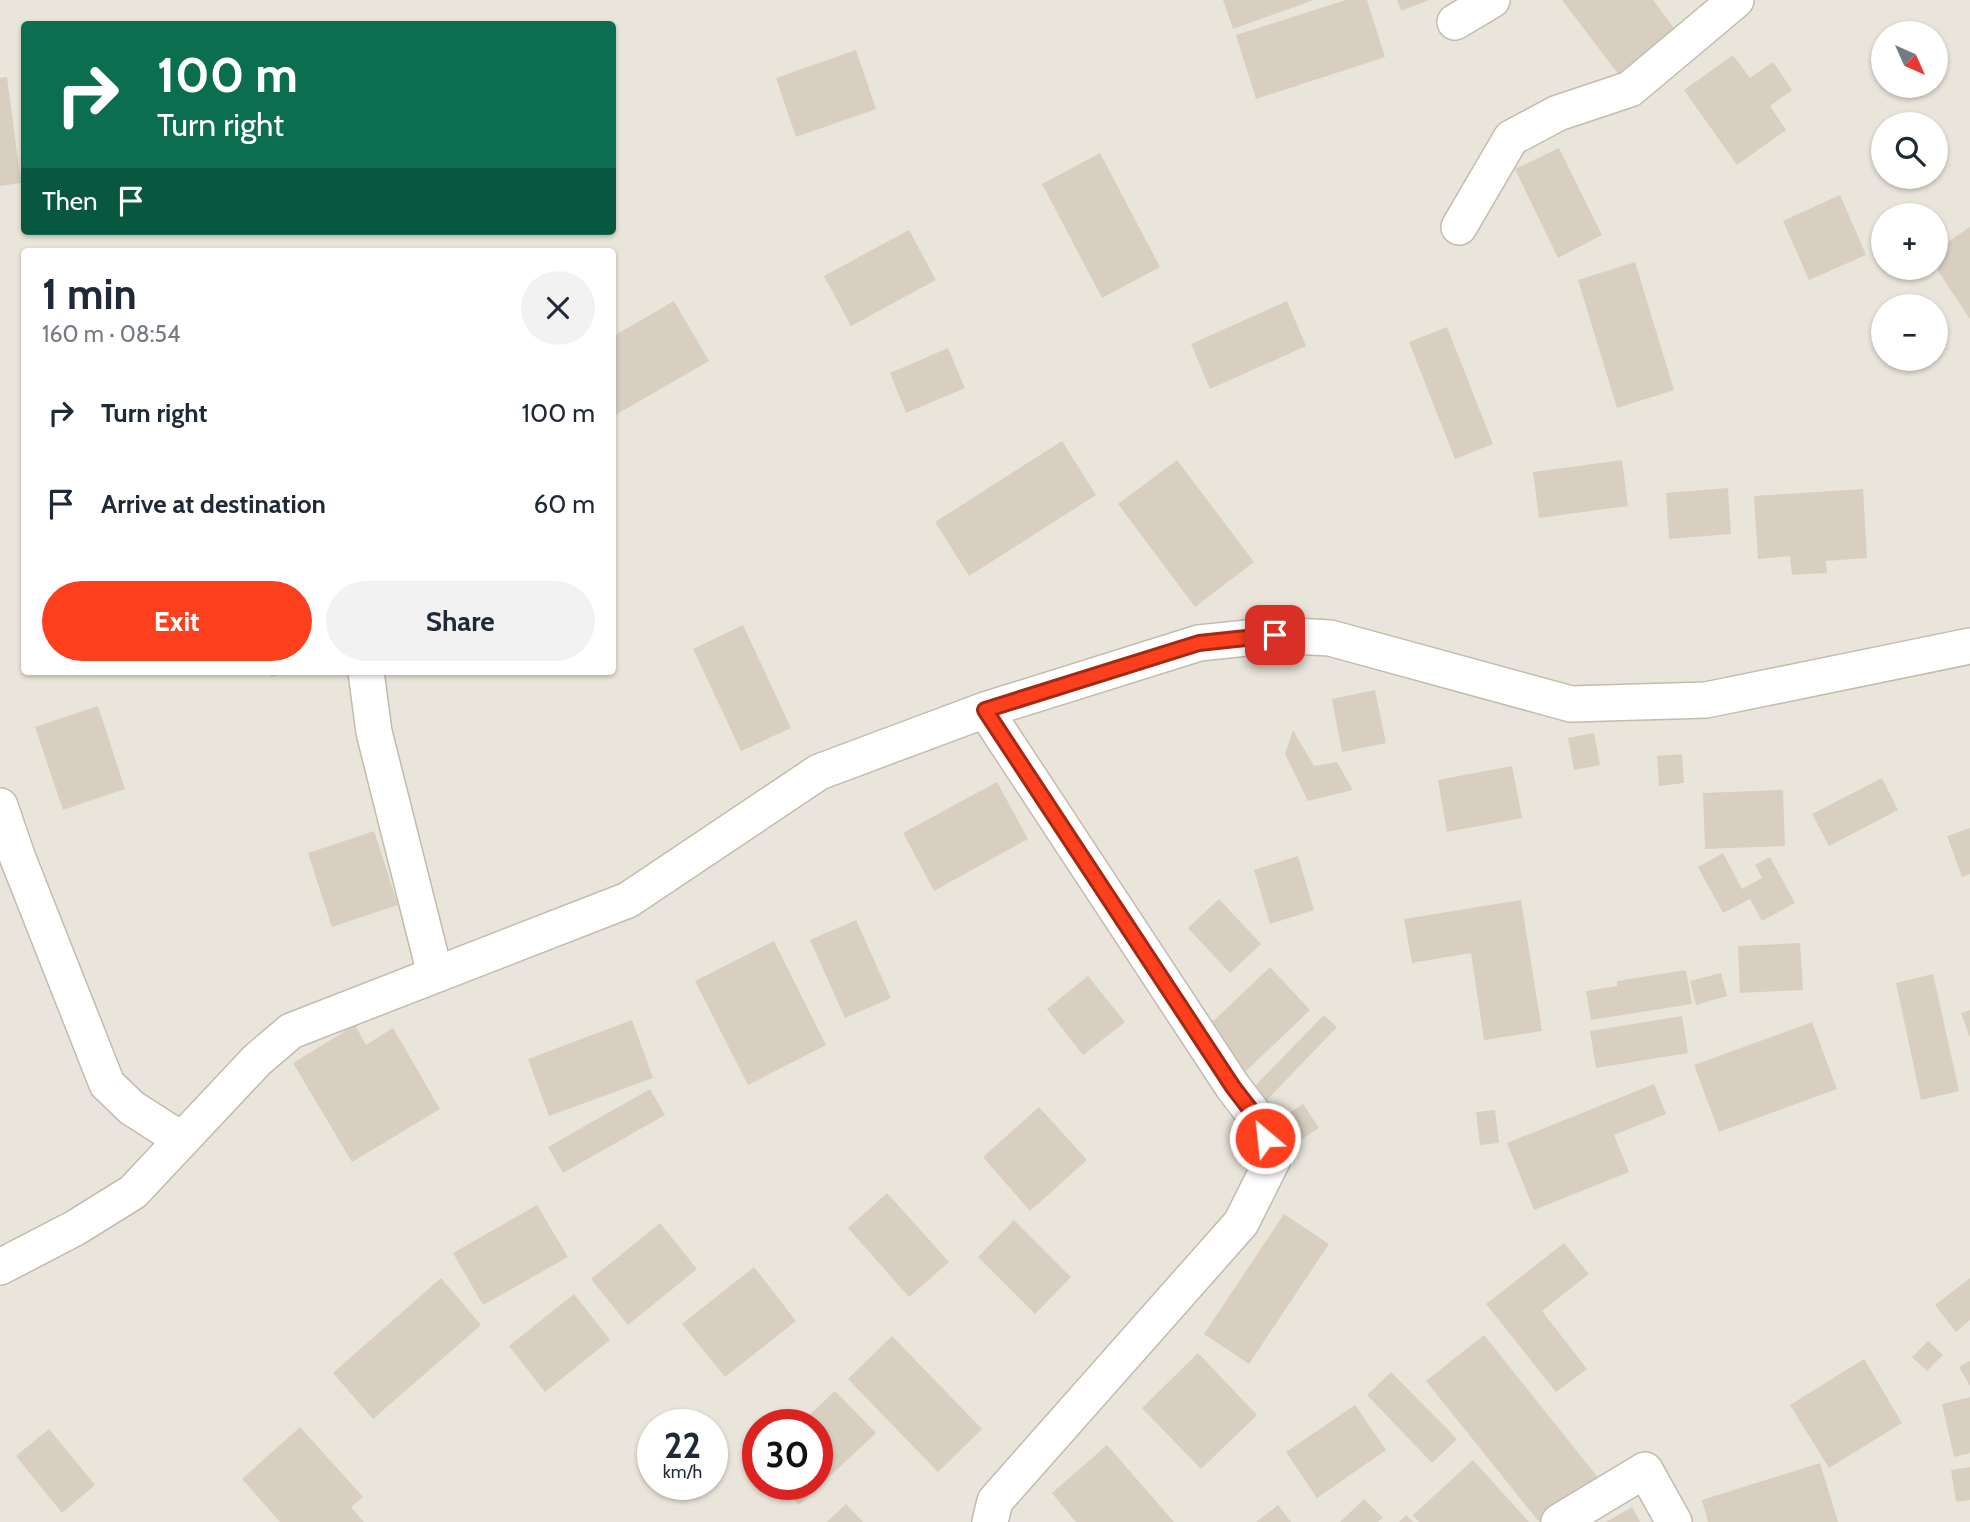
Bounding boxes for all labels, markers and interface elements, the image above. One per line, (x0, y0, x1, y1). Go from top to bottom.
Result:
north arrow (1871, 21, 1948, 98)
map controls (1871, 21, 1948, 371)
text: 100 m (157, 45, 298, 104)
icon: right (42, 49, 133, 140)
text: Turn right (157, 105, 284, 144)
button: search (1871, 112, 1948, 189)
icon: arrive (112, 182, 150, 220)
text: Then (42, 185, 98, 217)
button: + (1871, 203, 1948, 280)
text: 1 min (42, 268, 137, 320)
button: close (521, 271, 595, 345)
button: − (1871, 294, 1948, 371)
text: 160 m · 08:54 (42, 320, 180, 348)
icon: right (42, 394, 80, 432)
text: Turn right (101, 397, 207, 429)
text: 100 m (522, 397, 595, 429)
icon: arrive (42, 485, 80, 523)
text: Arrive at destination (101, 488, 326, 520)
text: 60 m (533, 488, 595, 520)
button: Exit (42, 581, 312, 661)
button: Share (326, 581, 595, 661)
pin (1245, 605, 1305, 665)
icon: arrive (1256, 616, 1294, 654)
position arrow (1228, 1101, 1302, 1175)
speed limit sign: 30 (742, 1409, 833, 1500)
text: 22 (664, 1424, 701, 1467)
text: km/h (663, 1461, 702, 1483)

